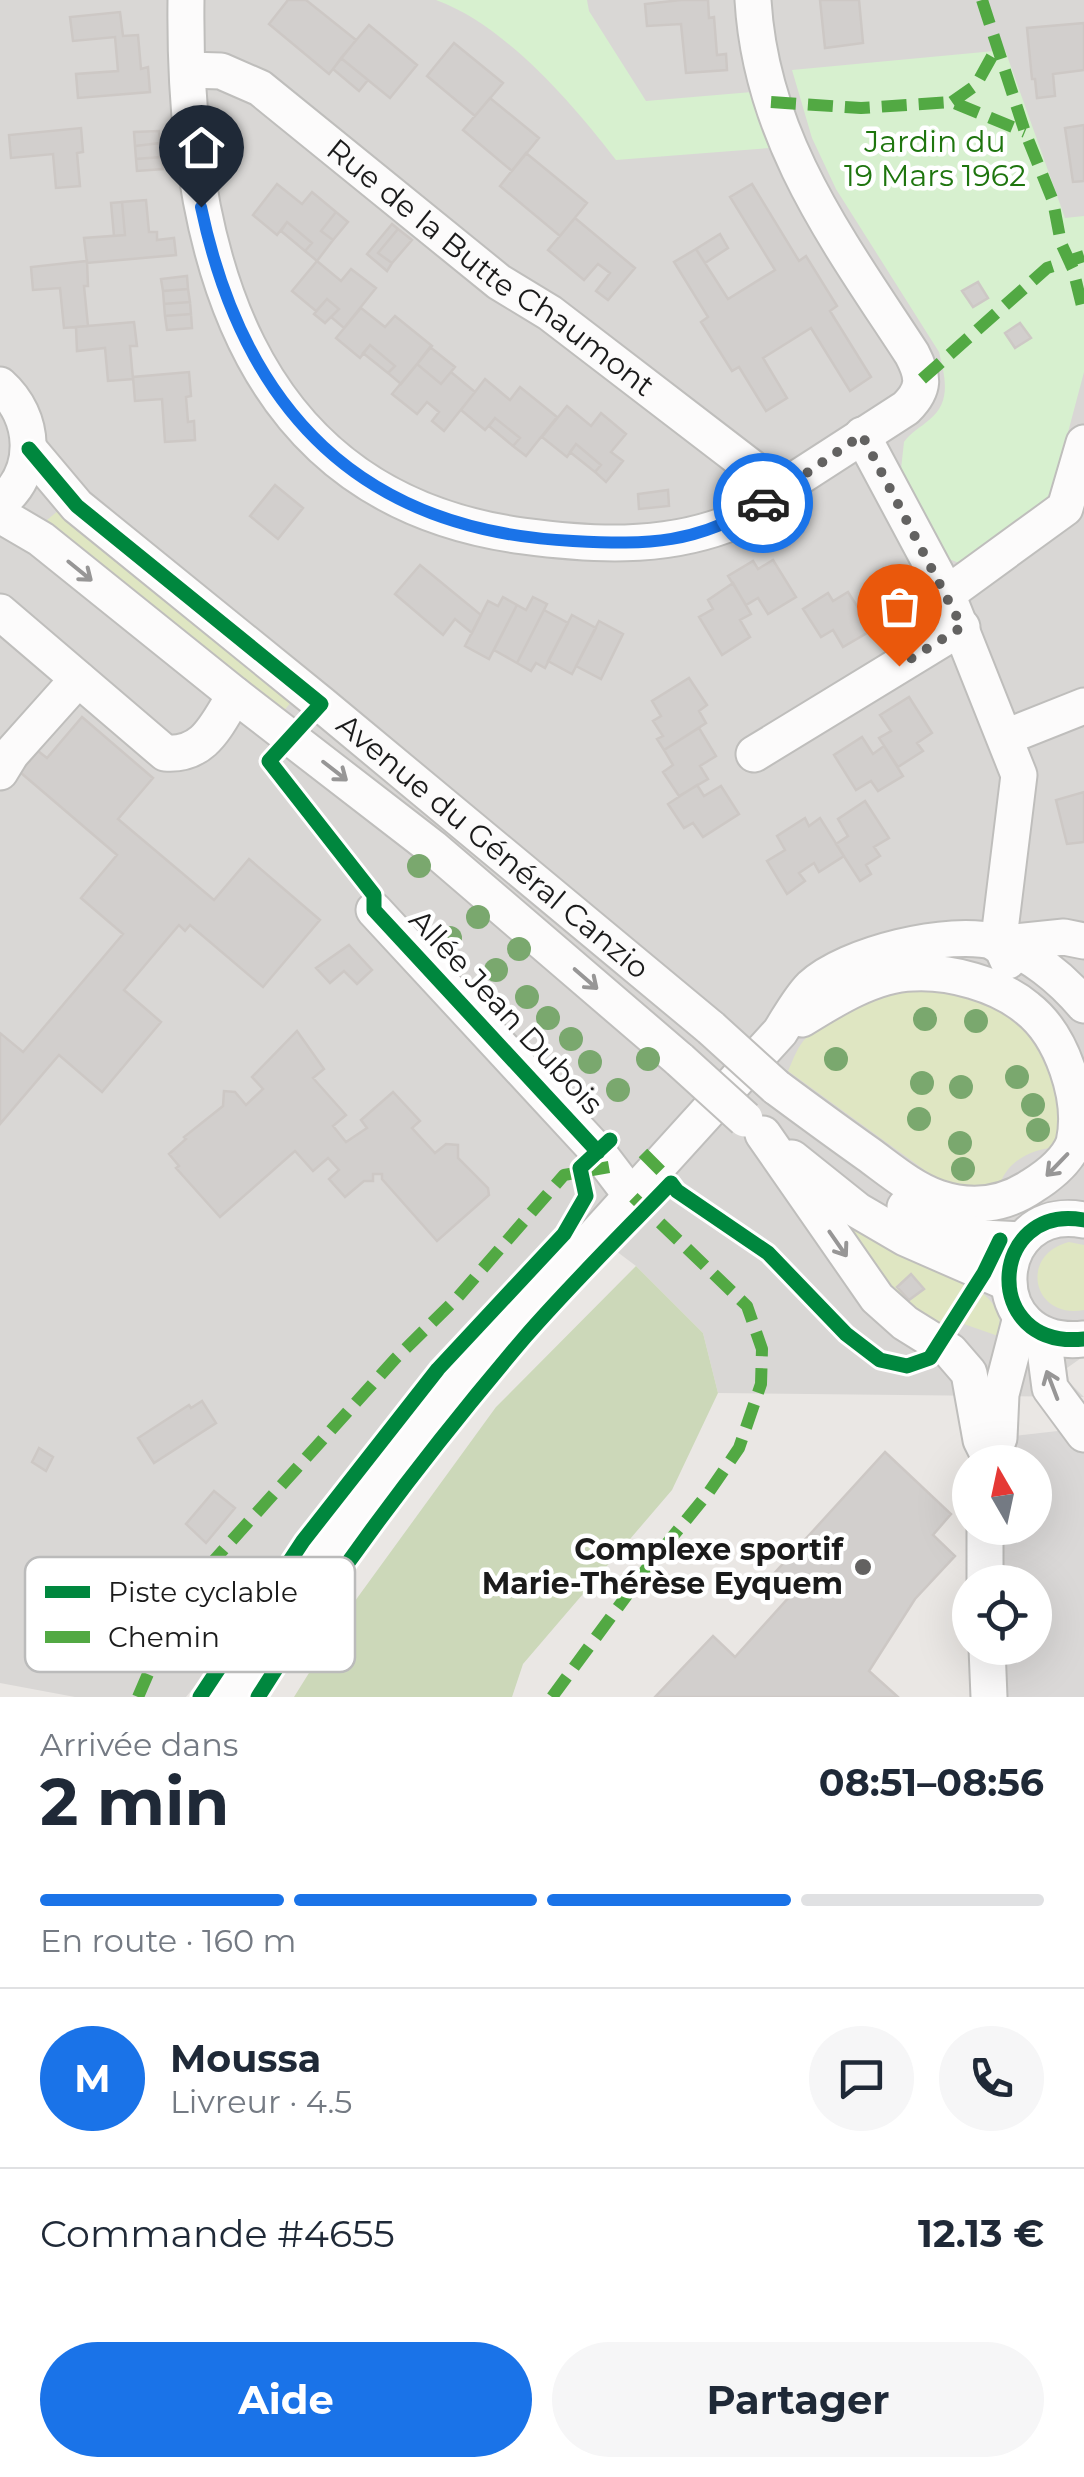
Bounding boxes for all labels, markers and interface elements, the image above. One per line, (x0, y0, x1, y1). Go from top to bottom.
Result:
pin (159, 105, 244, 208)
icon: home (174, 120, 229, 175)
park label: Jardin du 19 Mars 1962 (844, 123, 1026, 194)
street label: Rue de la Butte Chaumont (319, 131, 662, 404)
courier (713, 453, 813, 553)
icon: car (736, 476, 791, 531)
one-way arrow (66, 560, 93, 581)
pin (857, 564, 942, 667)
icon: bag (872, 579, 927, 634)
street label: Avenue du Général Canzio (329, 706, 657, 987)
one-way arrow (322, 760, 348, 782)
street label: Allée Jean Dubois (402, 901, 611, 1122)
one-way arrow (572, 967, 598, 989)
one-way arrow (1045, 1152, 1069, 1176)
one-way arrow (827, 1229, 848, 1257)
one-way arrow (1042, 1370, 1060, 1401)
north arrow (952, 1445, 1052, 1545)
map controls (952, 1445, 1052, 1665)
place label: Complexe sportif Marie-Thérèse Eyquem (482, 1531, 844, 1602)
marker: Complexe sportif Marie-Thérèse Eyquem (852, 1556, 874, 1578)
legend (25, 1557, 355, 1672)
button: locate (952, 1565, 1052, 1665)
text: Piste cyclable (108, 1575, 298, 1609)
text: Chemin (108, 1620, 220, 1654)
text: Arrivée dans (40, 1725, 238, 1764)
text: 08:51–08:56 (819, 1759, 1044, 1806)
text: 2 min (40, 1762, 229, 1841)
text: En route · 160 m (40, 1921, 297, 1960)
button: chat (809, 2026, 914, 2131)
button: phone (939, 2026, 1044, 2131)
text: Moussa (170, 2035, 321, 2082)
text: M (74, 2055, 111, 2102)
text: Livreur · 4.5 (170, 2082, 352, 2121)
text: Commande #4655 (40, 2210, 395, 2257)
text: 12.13 € (918, 2210, 1044, 2257)
button: Aide (40, 2342, 532, 2457)
button: Partager (552, 2342, 1044, 2457)

